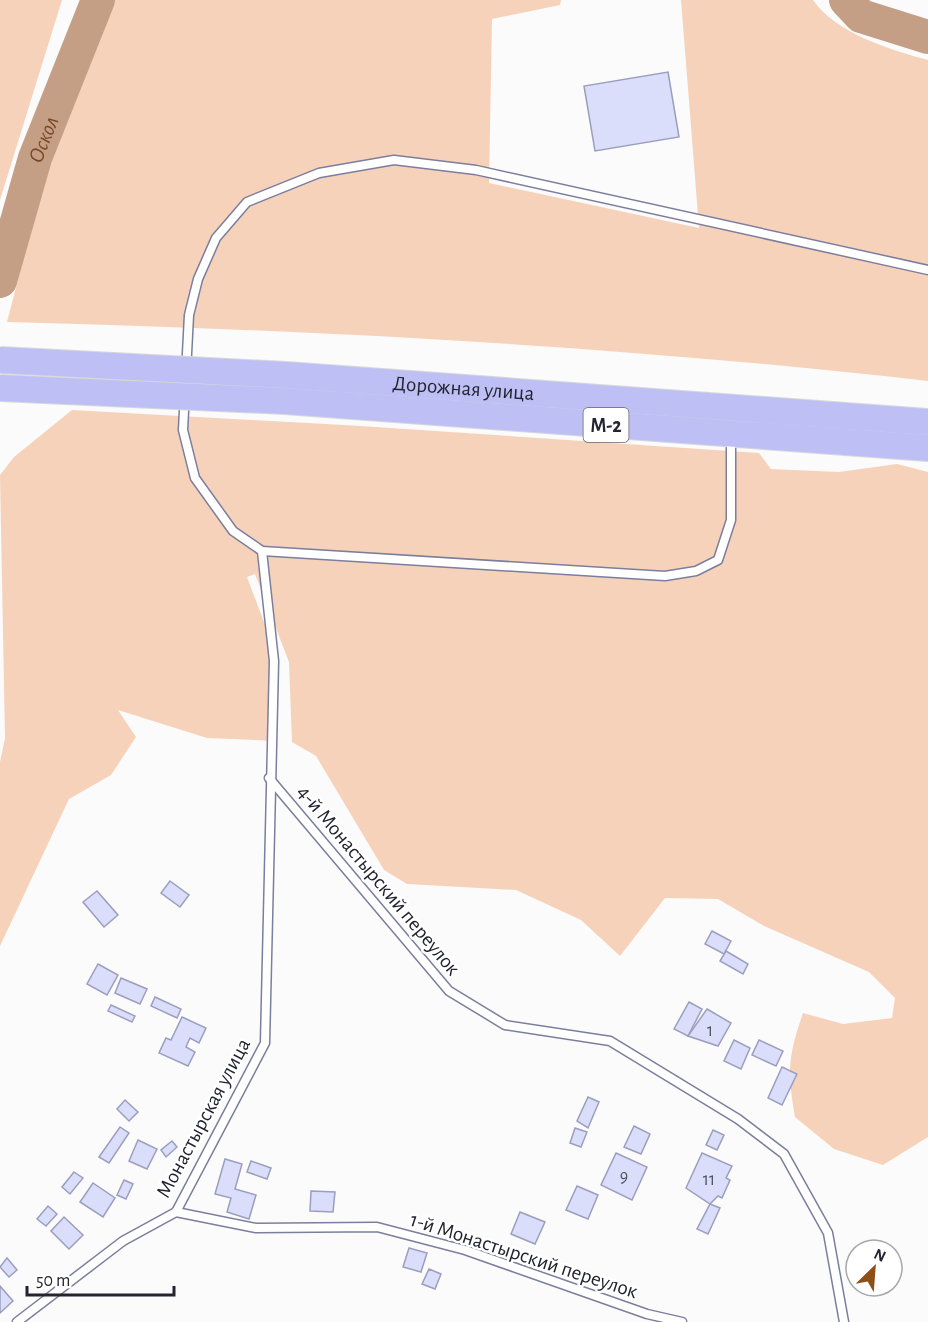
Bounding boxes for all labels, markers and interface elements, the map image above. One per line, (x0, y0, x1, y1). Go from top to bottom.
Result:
water label: Оскол (24, 113, 62, 166)
street label: Дорожная улица (392, 373, 535, 404)
road number: М-2 (584, 408, 628, 442)
street label: 4-й Монастырский переулок (293, 781, 464, 980)
house number: 1 (707, 1022, 713, 1040)
street label: Монастырская улица (153, 1035, 255, 1201)
house number: 9 (620, 1168, 628, 1186)
house number: 11 (703, 1171, 715, 1189)
street label: 1-й Монастырский переулок (408, 1209, 640, 1302)
north arrow (844, 1238, 904, 1298)
text: N (871, 1246, 888, 1265)
scale bar (27, 1259, 174, 1297)
text: 50 m (36, 1272, 70, 1290)

